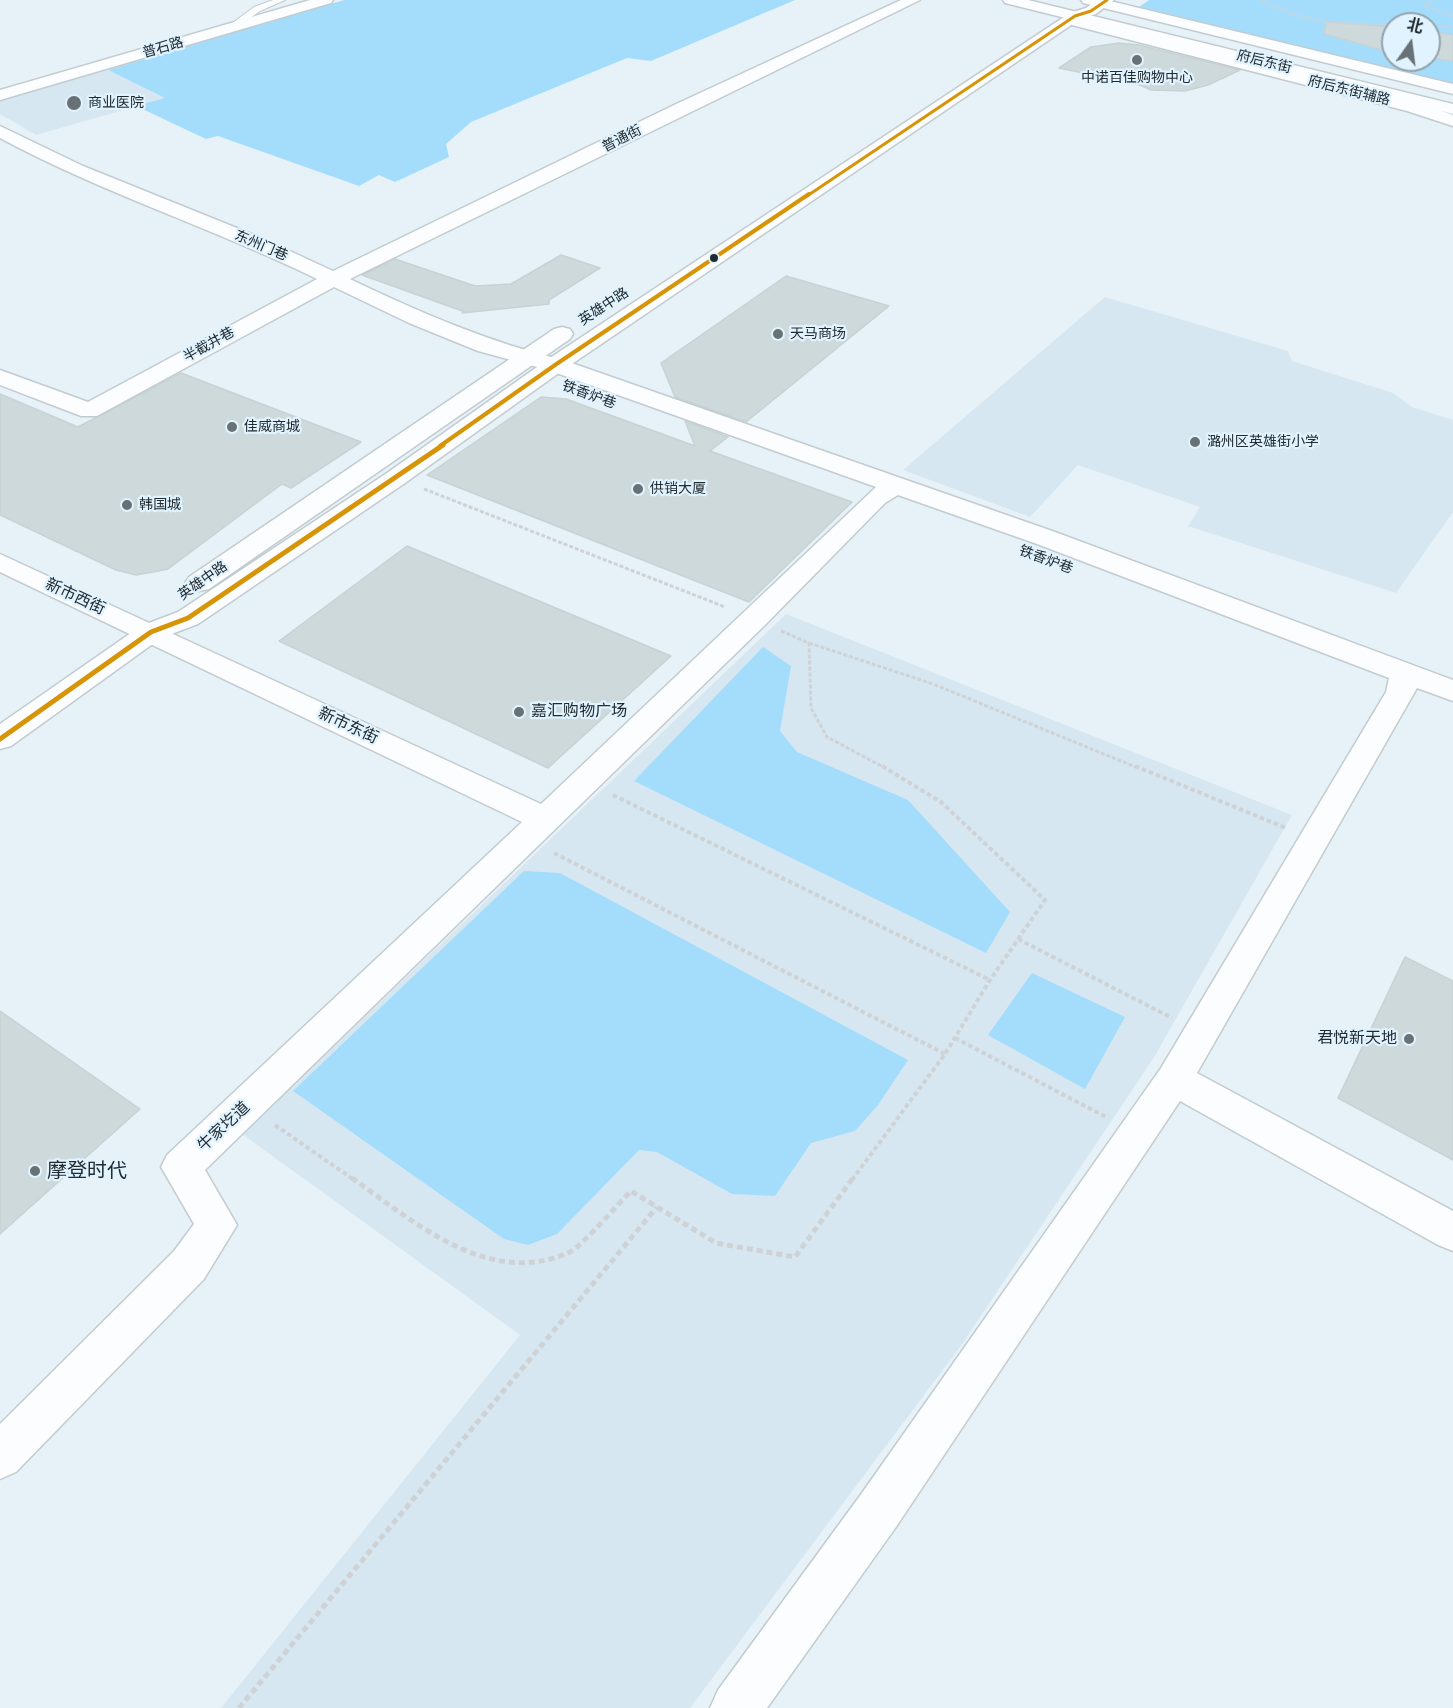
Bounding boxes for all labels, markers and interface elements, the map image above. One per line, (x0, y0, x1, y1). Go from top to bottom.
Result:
north arrow (1381, 12, 1441, 72)
text: 北 (1405, 16, 1425, 36)
street label: 普石路 (140, 34, 186, 62)
street label: 府后东街 (1235, 47, 1293, 77)
marker: 中诺百佳购物中心 (1130, 53, 1144, 67)
place label: 中诺百佳购物中心 (1081, 70, 1193, 86)
street label: 府后东街辅路 (1306, 73, 1392, 109)
marker: 商业医院 (65, 94, 83, 112)
place label: 商业医院 (88, 95, 144, 111)
street label: 普通街 (599, 122, 645, 156)
street label: 东州门巷 (232, 227, 290, 265)
unlabelled marker (708, 252, 720, 264)
street label: 英雄中路 (576, 285, 632, 329)
street label: 半截井巷 (180, 324, 238, 366)
place label: 天马商场 (790, 326, 846, 342)
marker: 天马商场 (771, 327, 785, 341)
street label: 铁香炉巷 (560, 378, 618, 412)
place label: 佳威商城 (244, 419, 300, 435)
marker: 佳威商城 (225, 420, 239, 434)
place label: 潞州区英雄街小学 (1207, 434, 1319, 450)
marker: 潞州区英雄街小学 (1188, 435, 1202, 449)
place label: 供销大厦 (650, 481, 706, 497)
marker: 供销大厦 (631, 482, 645, 496)
place label: 韩国城 (139, 497, 181, 513)
marker: 韩国城 (120, 498, 134, 512)
street label: 铁香炉巷 (1017, 543, 1075, 577)
street label: 英雄中路 (175, 558, 231, 604)
street label: 新市西街 (42, 575, 108, 619)
place label: 嘉汇购物广场 (531, 702, 627, 722)
street label: 新市东街 (315, 704, 381, 748)
marker: 嘉汇购物广场 (512, 705, 526, 719)
place label: 君悦新天地 (1317, 1029, 1397, 1049)
marker: 君悦新天地 (1402, 1032, 1416, 1046)
street label: 牛家圪道 (194, 1098, 254, 1156)
place label: 摩登时代 (47, 1159, 127, 1183)
marker: 摩登时代 (28, 1164, 42, 1178)

